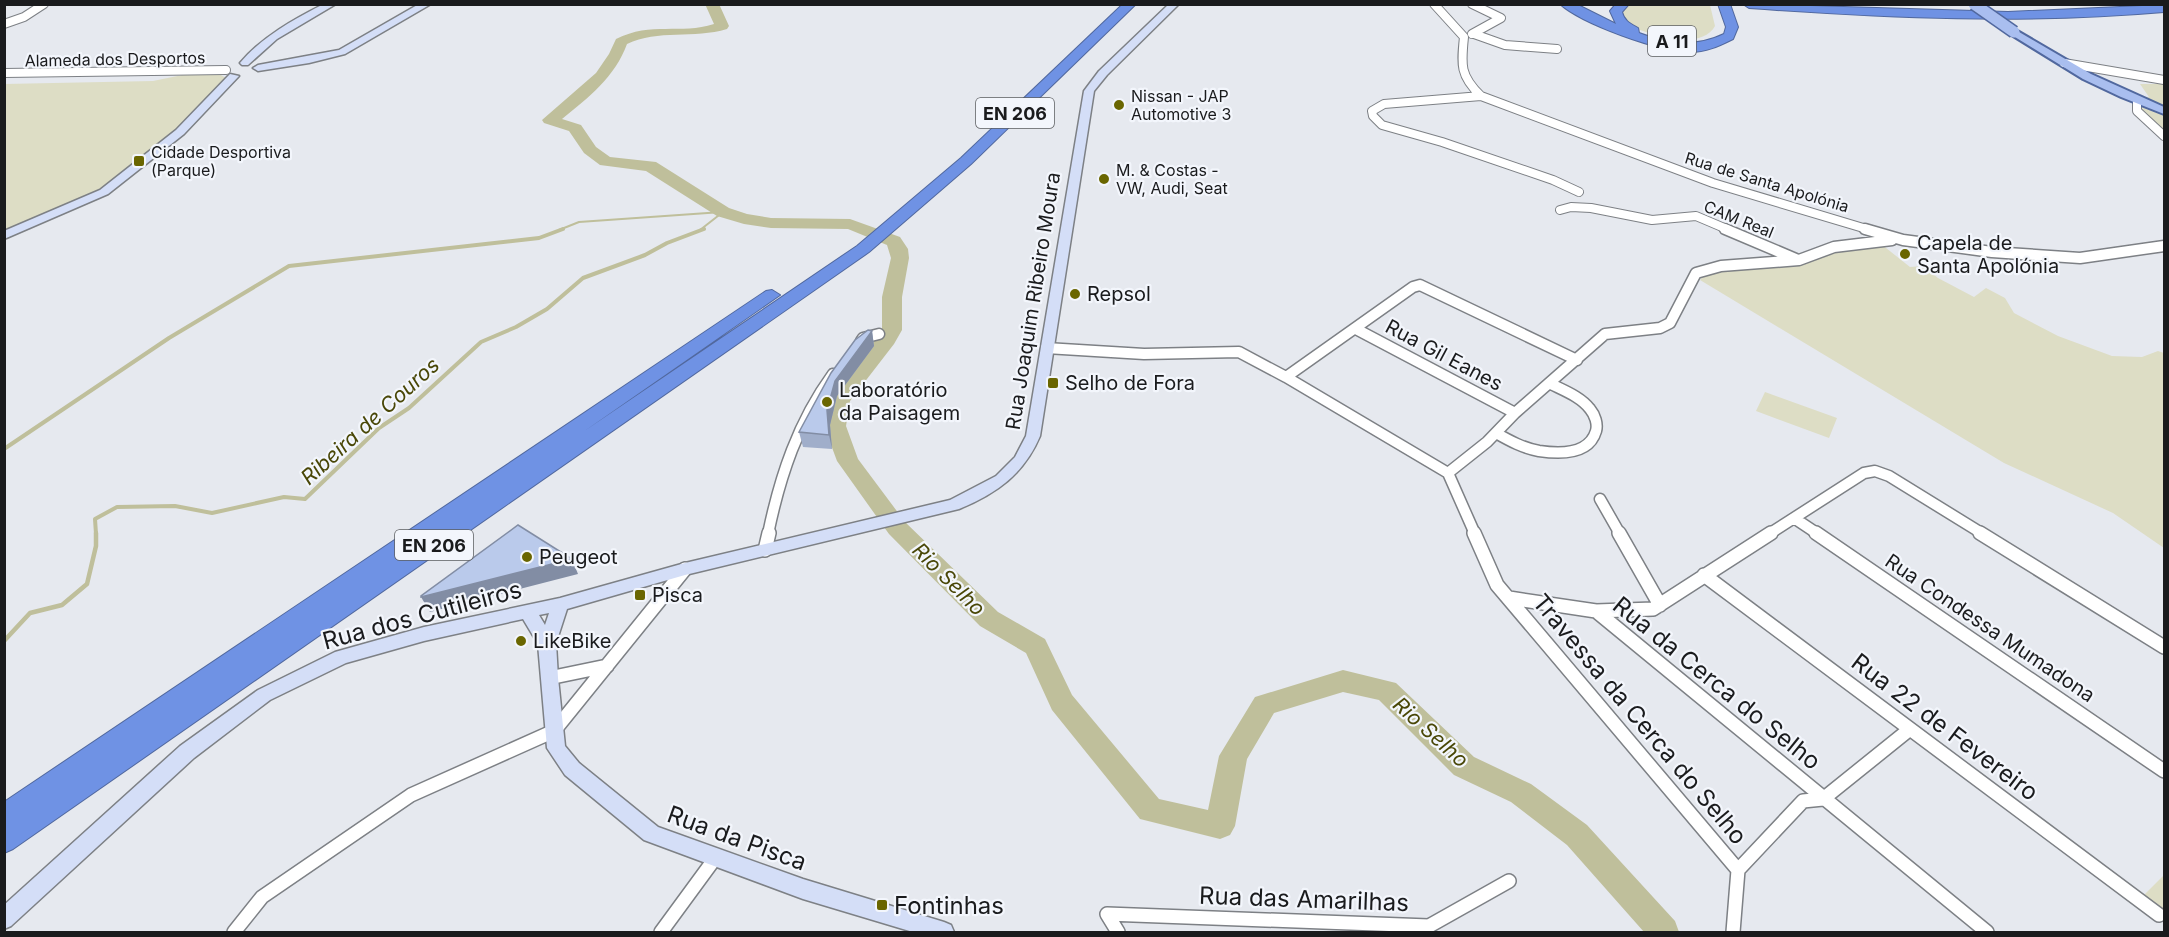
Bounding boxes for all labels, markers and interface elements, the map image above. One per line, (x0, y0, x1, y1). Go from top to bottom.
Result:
road number: A 11 (1648, 26, 1696, 56)
street label: Alameda dos Desportos (24, 47, 206, 71)
place label: Nissan - JAP Automotive 3 (1131, 86, 1231, 124)
road number: EN 206 (976, 98, 1054, 128)
marker: Nissan - JAP Automotive 3 (1112, 98, 1126, 112)
place label: Cidade Desportiva (Parque) (151, 142, 291, 180)
street label: Rua de Santa Apolónia (1683, 148, 1851, 216)
marker: Cidade Desportiva (Parque) (132, 154, 146, 168)
place label: M. & Costas - VW, Audi, Seat (1116, 160, 1228, 198)
street label: Rua Joaquim Ribeiro Moura (1001, 171, 1065, 431)
marker: M. & Costas - VW, Audi, Seat (1097, 172, 1111, 186)
street label: CAM Real (1701, 196, 1777, 242)
place label: Capela de Santa Apolónia (1917, 231, 2059, 278)
marker: Capela de Santa Apolónia (1898, 247, 1912, 261)
place label: Repsol (1087, 282, 1151, 306)
marker: Repsol (1068, 287, 1082, 301)
street label: Rua Gil Eanes (1381, 314, 1507, 396)
water label: Ribeira de Couros (296, 352, 444, 490)
place label: Selho de Fora (1065, 371, 1195, 395)
marker: Selho de Fora (1046, 376, 1060, 390)
place label: Laboratório da Paisagem (839, 378, 960, 425)
marker: Laboratório da Paisagem (820, 395, 834, 409)
road number: EN 206 (395, 530, 473, 560)
water label: Rio Selho (907, 537, 991, 621)
place label: Peugeot (539, 545, 618, 569)
street label: Rua Condessa Mumadona (1881, 549, 2099, 707)
marker: Peugeot (520, 550, 534, 564)
street label: Rua dos Cutileiros (319, 574, 525, 656)
place label: Pisca (652, 583, 703, 607)
marker: Pisca (633, 588, 647, 602)
street label: Travessa da Cerca do Selho (1527, 588, 1753, 850)
street label: Rua da Cerca do Selho (1607, 590, 1827, 776)
place label: LikeBike (533, 629, 611, 653)
marker: LikeBike (514, 634, 528, 648)
street label: Rua 22 de Fevereiro (1846, 647, 2044, 807)
water label: Rio Selho (1388, 692, 1474, 772)
street label: Rua da Pisca (663, 799, 811, 877)
street label: Rua das Amarilhas (1199, 881, 1409, 917)
place label: Fontinhas (894, 891, 1004, 920)
marker: Fontinhas (875, 898, 889, 912)

